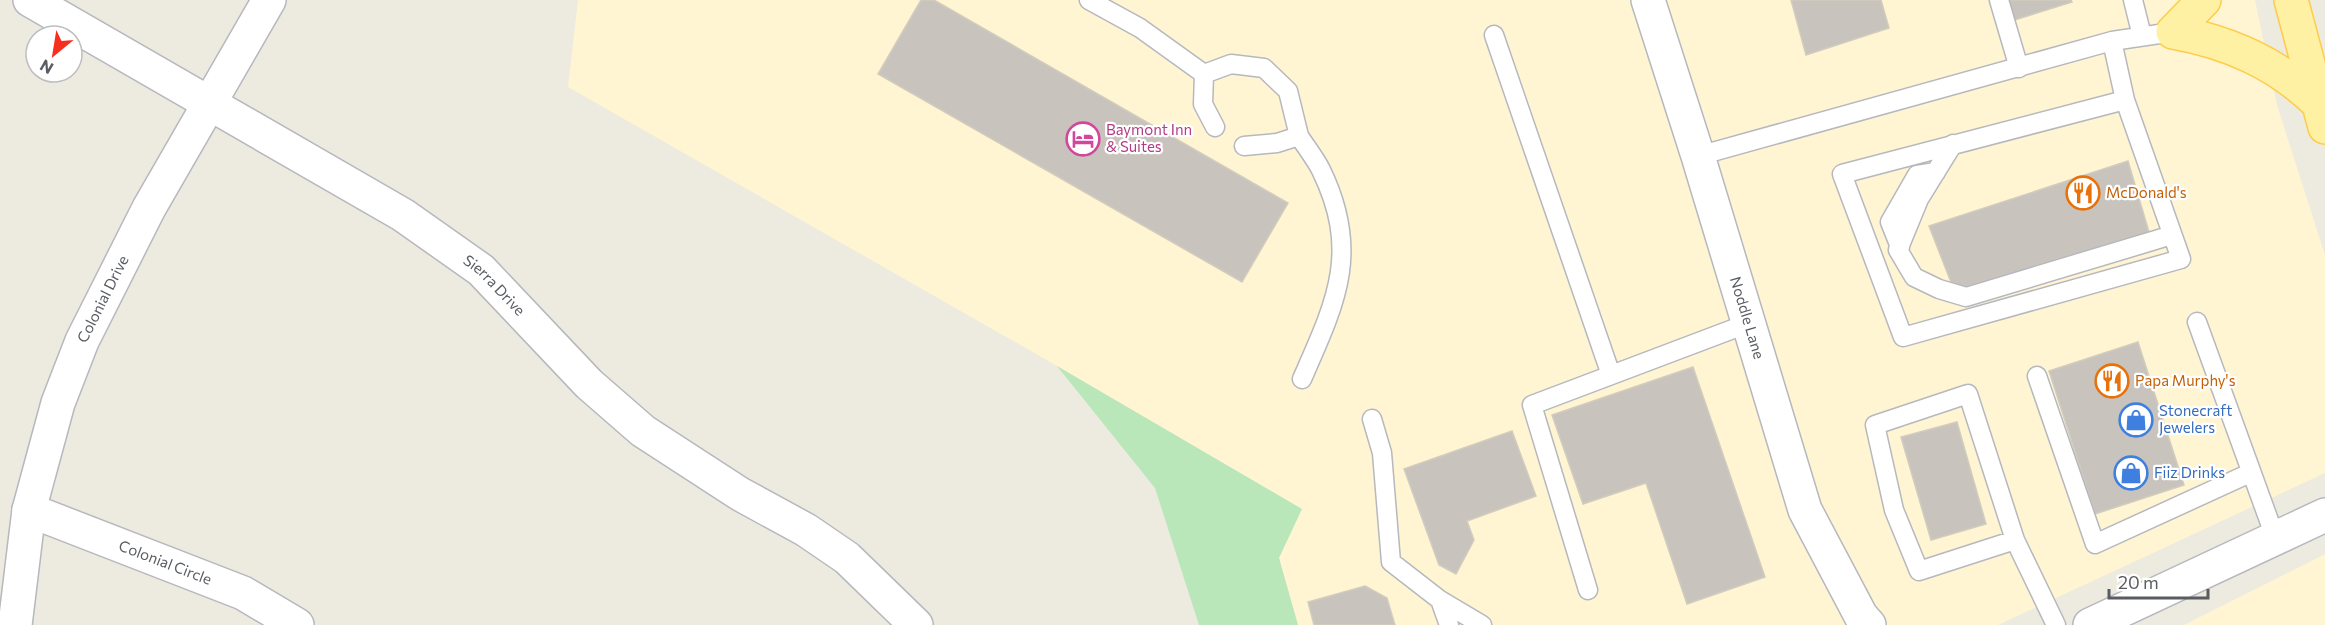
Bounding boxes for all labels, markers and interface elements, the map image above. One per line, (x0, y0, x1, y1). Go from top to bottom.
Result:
north arrow (24, 24, 84, 84)
text: N (36, 56, 56, 79)
place label: Baymont Inn & Suites (1106, 120, 1192, 155)
hotel icon: Baymont Inn & Suites (1065, 121, 1101, 157)
restaurant icon: McDonald's (2065, 175, 2101, 211)
place label: McDonald's (2106, 183, 2187, 201)
street label: Sierra Drive (460, 250, 529, 319)
street label: Colonial Drive (73, 252, 132, 345)
street label: Noddle Lane (1727, 274, 1769, 361)
restaurant icon: Papa Murphy's (2094, 363, 2130, 399)
place label: Papa Murphy's (2135, 371, 2236, 389)
place label: Stonecraft Jewelers (2159, 401, 2232, 436)
shop icon: Stonecraft Jewelers (2118, 402, 2154, 438)
shop icon: Fiiz Drinks (2113, 455, 2149, 491)
place label: Fiiz Drinks (2154, 463, 2225, 481)
street label: Colonial Circle (117, 536, 215, 588)
scale bar (2109, 562, 2208, 600)
text: 20 m (2118, 571, 2159, 593)

